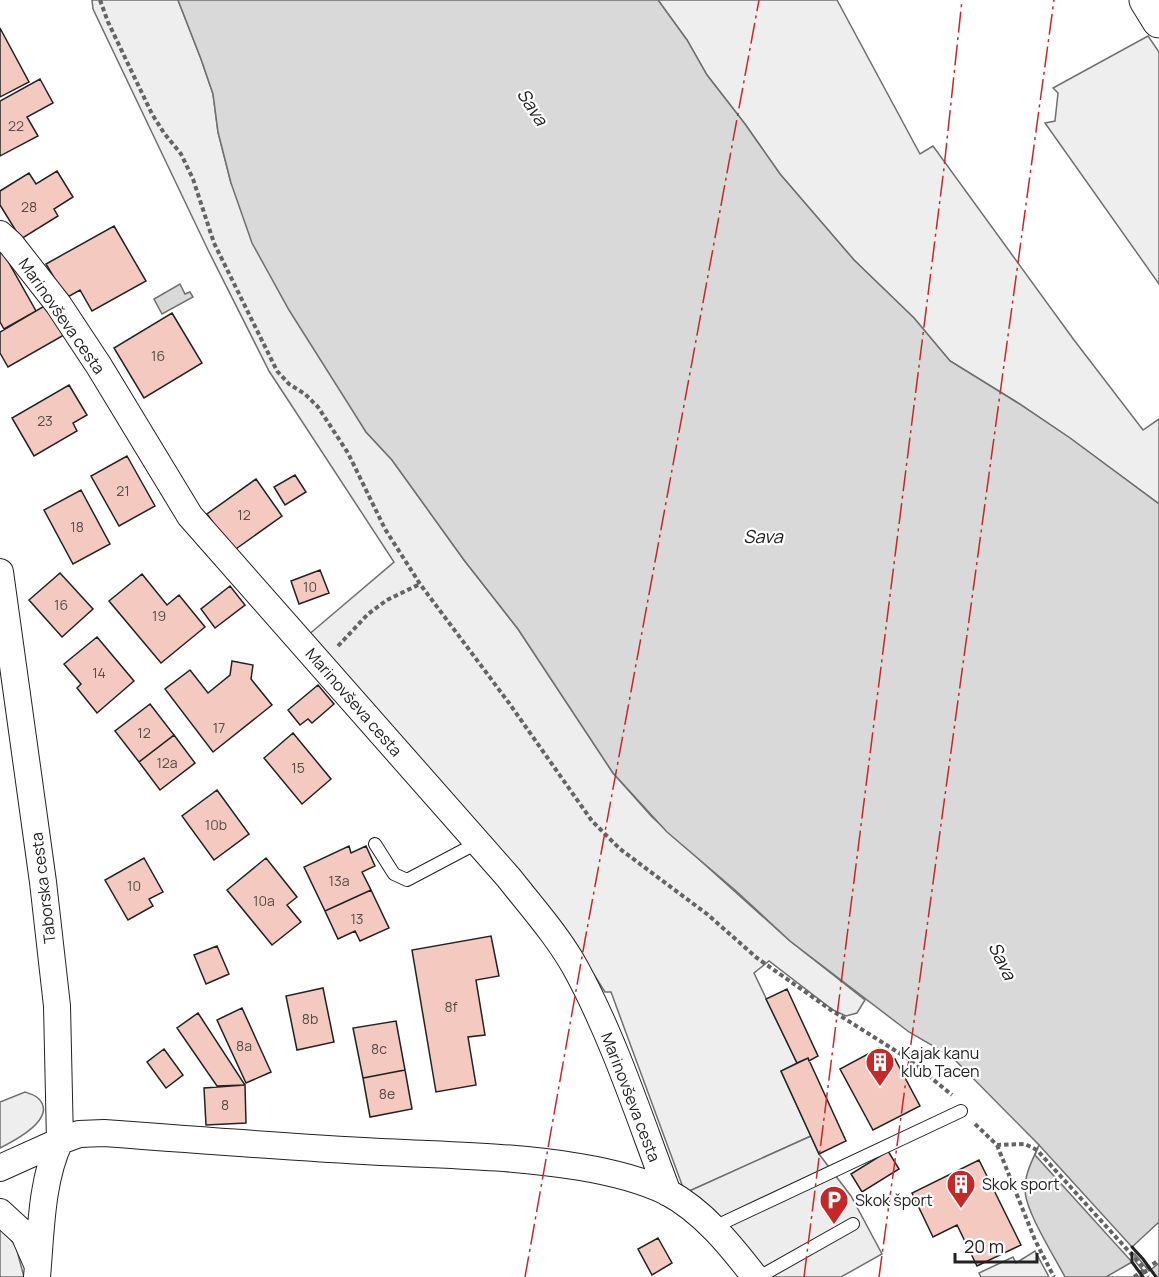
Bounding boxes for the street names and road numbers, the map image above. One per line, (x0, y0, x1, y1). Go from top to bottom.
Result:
street label: Marinovševa cesta (14, 254, 110, 378)
street label: Marinovševa cesta (301, 643, 407, 761)
street label: Taborska cesta (25, 831, 61, 945)
street label: Marinovševa cesta (596, 1029, 666, 1165)

